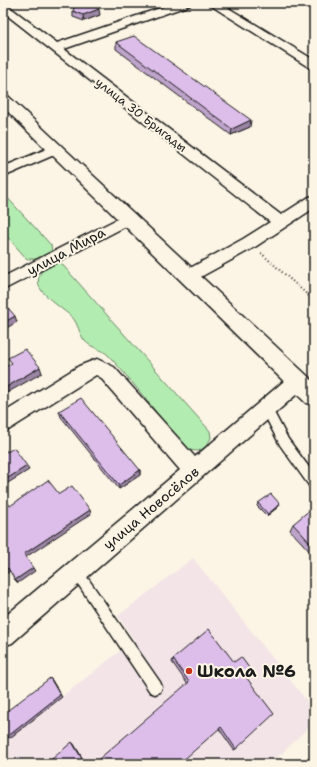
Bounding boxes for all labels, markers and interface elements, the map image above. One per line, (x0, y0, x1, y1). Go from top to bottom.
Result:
street label: улица 30 Бригады (92, 74, 190, 156)
street label: улица Мира (24, 223, 109, 279)
street label: улица Новосёлов (99, 463, 203, 553)
place label: Школа №6 (197, 660, 296, 682)
marker: Школа №6 (184, 666, 194, 676)

